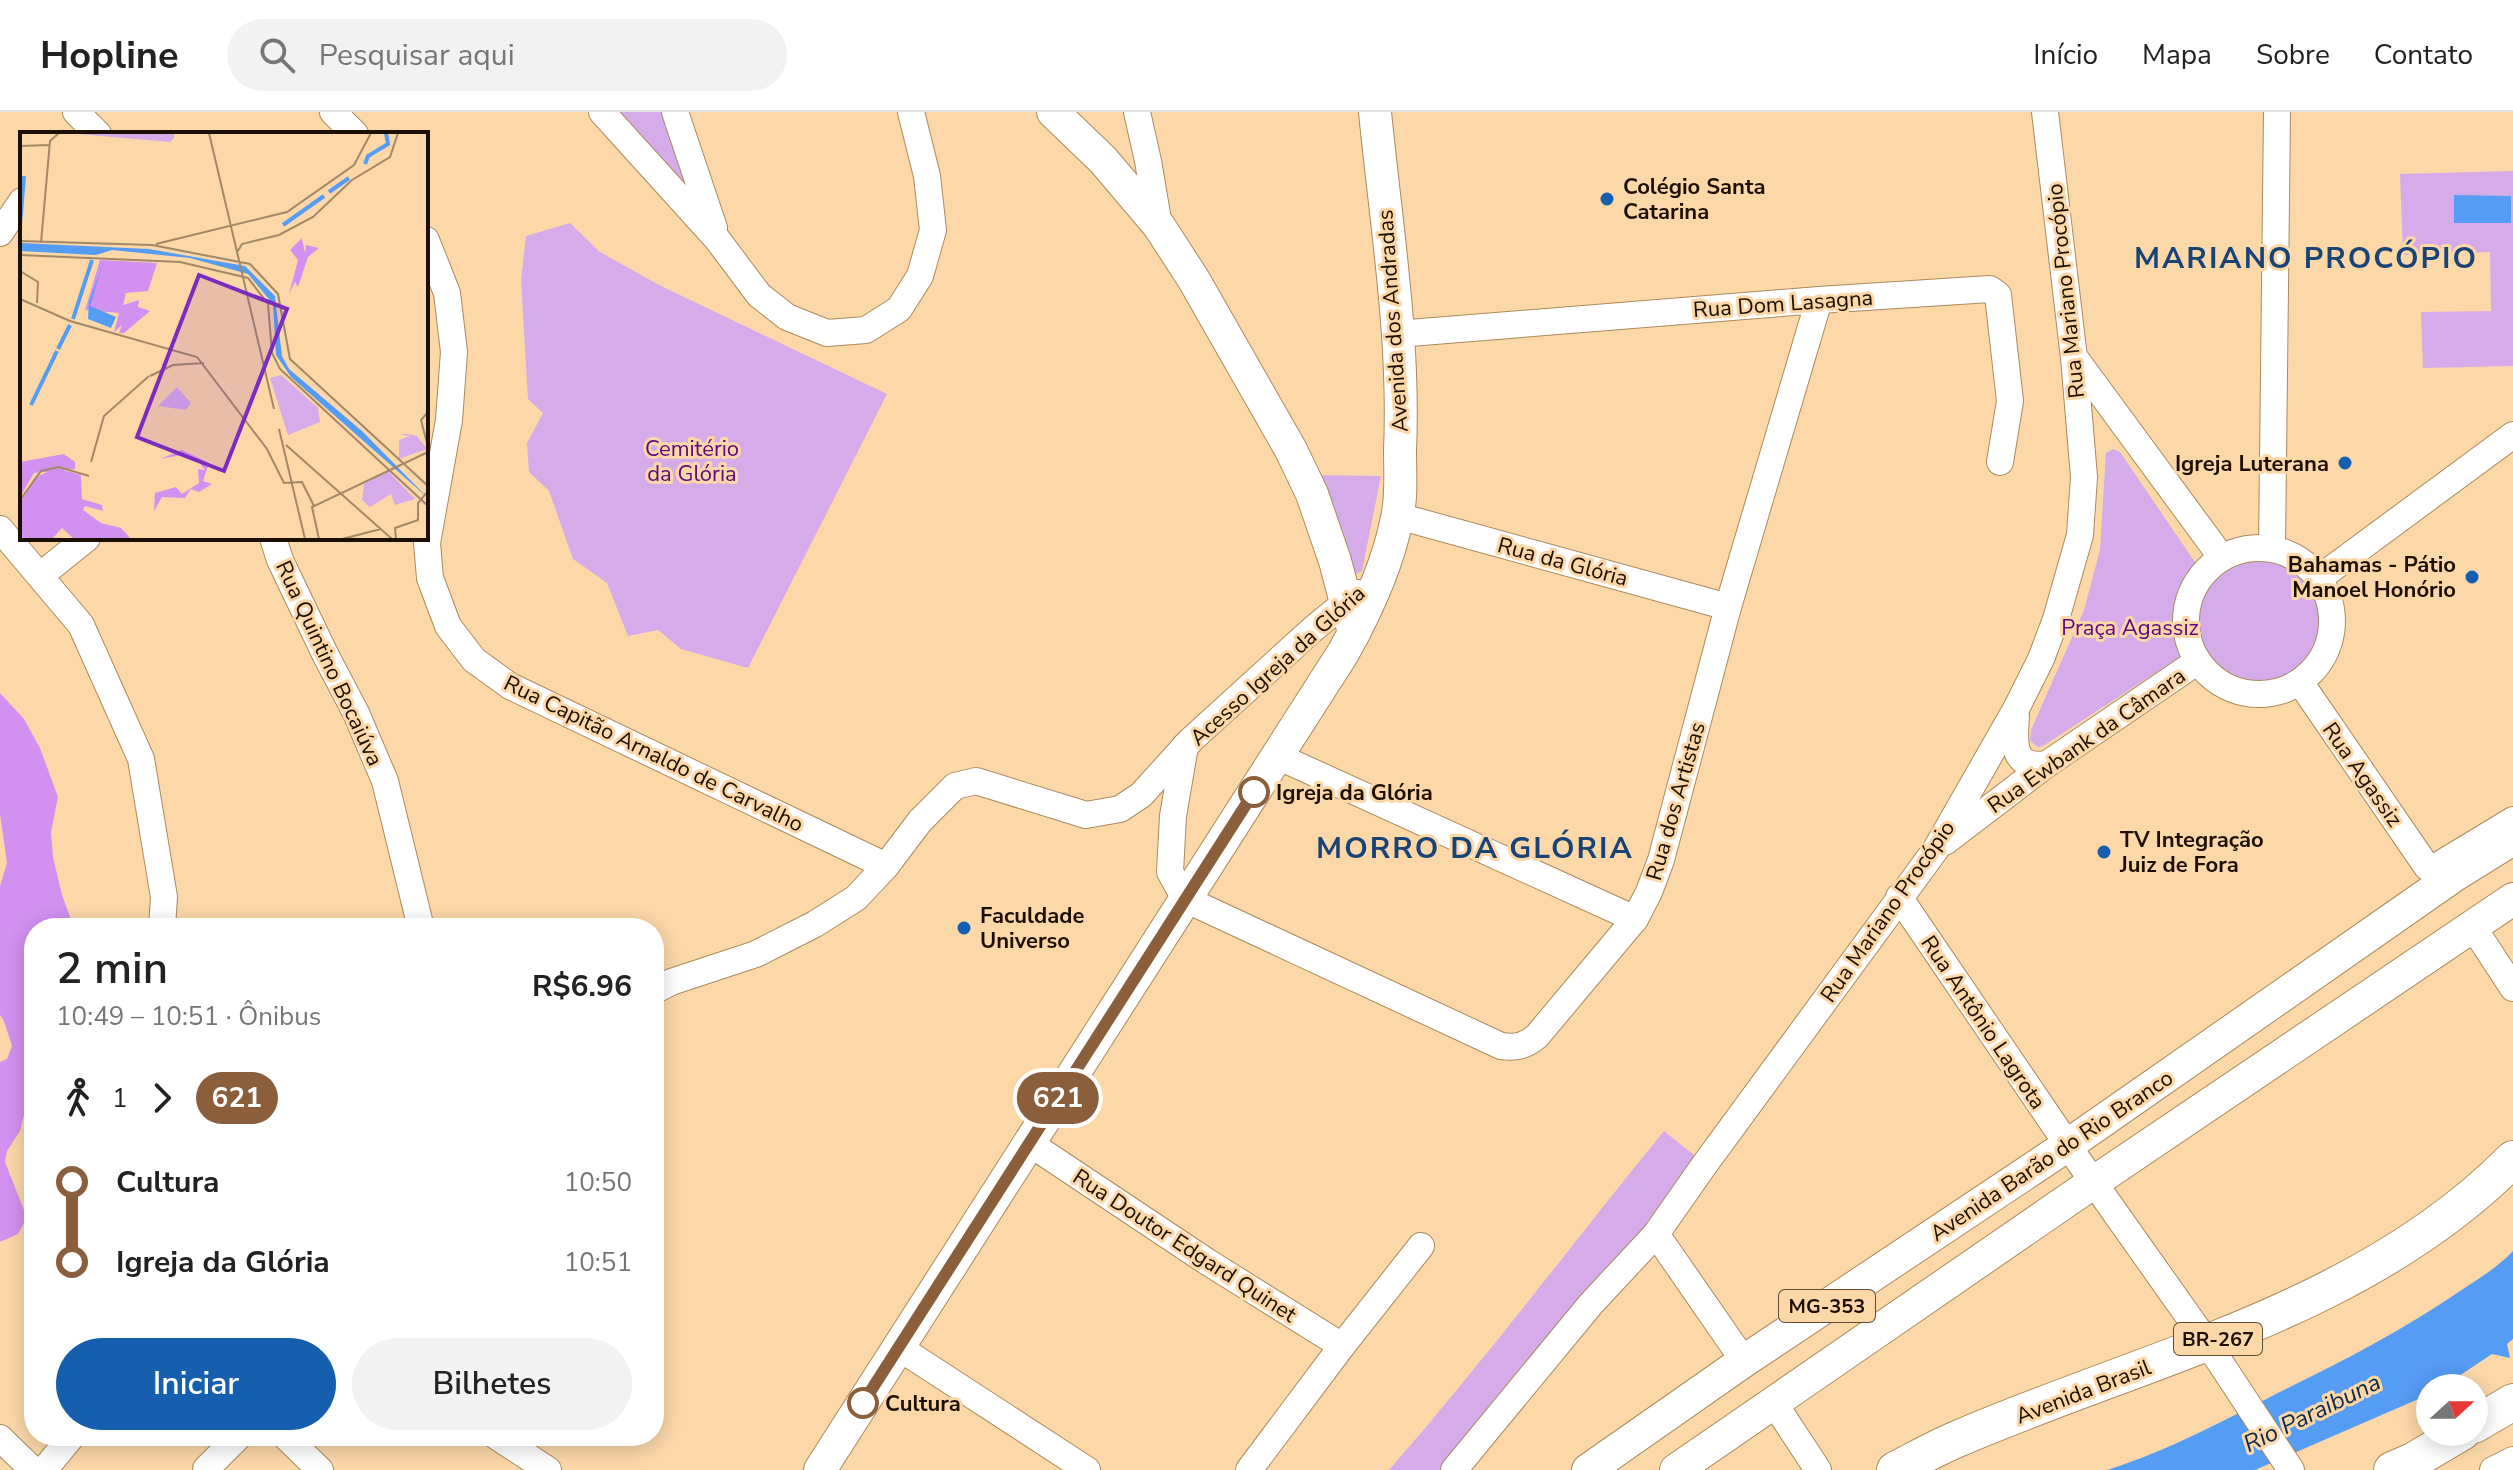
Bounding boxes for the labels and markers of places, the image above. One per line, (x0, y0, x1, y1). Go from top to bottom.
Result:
place label: Colégio Santa Catarina (1623, 172, 1765, 227)
marker: Colégio Santa Catarina (1598, 190, 1616, 208)
place label: Igreja Luterana (2175, 449, 2329, 479)
marker: Igreja Luterana (2336, 454, 2354, 472)
place label: Bahamas - Pátio Manoel Honório (2288, 550, 2456, 605)
marker: Bahamas - Pátio Manoel Honório (2463, 568, 2481, 586)
marker: Igreja da Glória (1239, 777, 1269, 807)
place label: Igreja da Glória (1276, 778, 1433, 808)
place label: TV Integração Juiz de Fora (2119, 825, 2264, 880)
marker: TV Integração Juiz de Fora (2095, 843, 2113, 861)
place label: Faculdade Universo (980, 901, 1084, 956)
marker: Faculdade Universo (955, 919, 973, 937)
marker: Cultura (848, 1388, 878, 1418)
place label: Cultura (885, 1389, 961, 1419)

